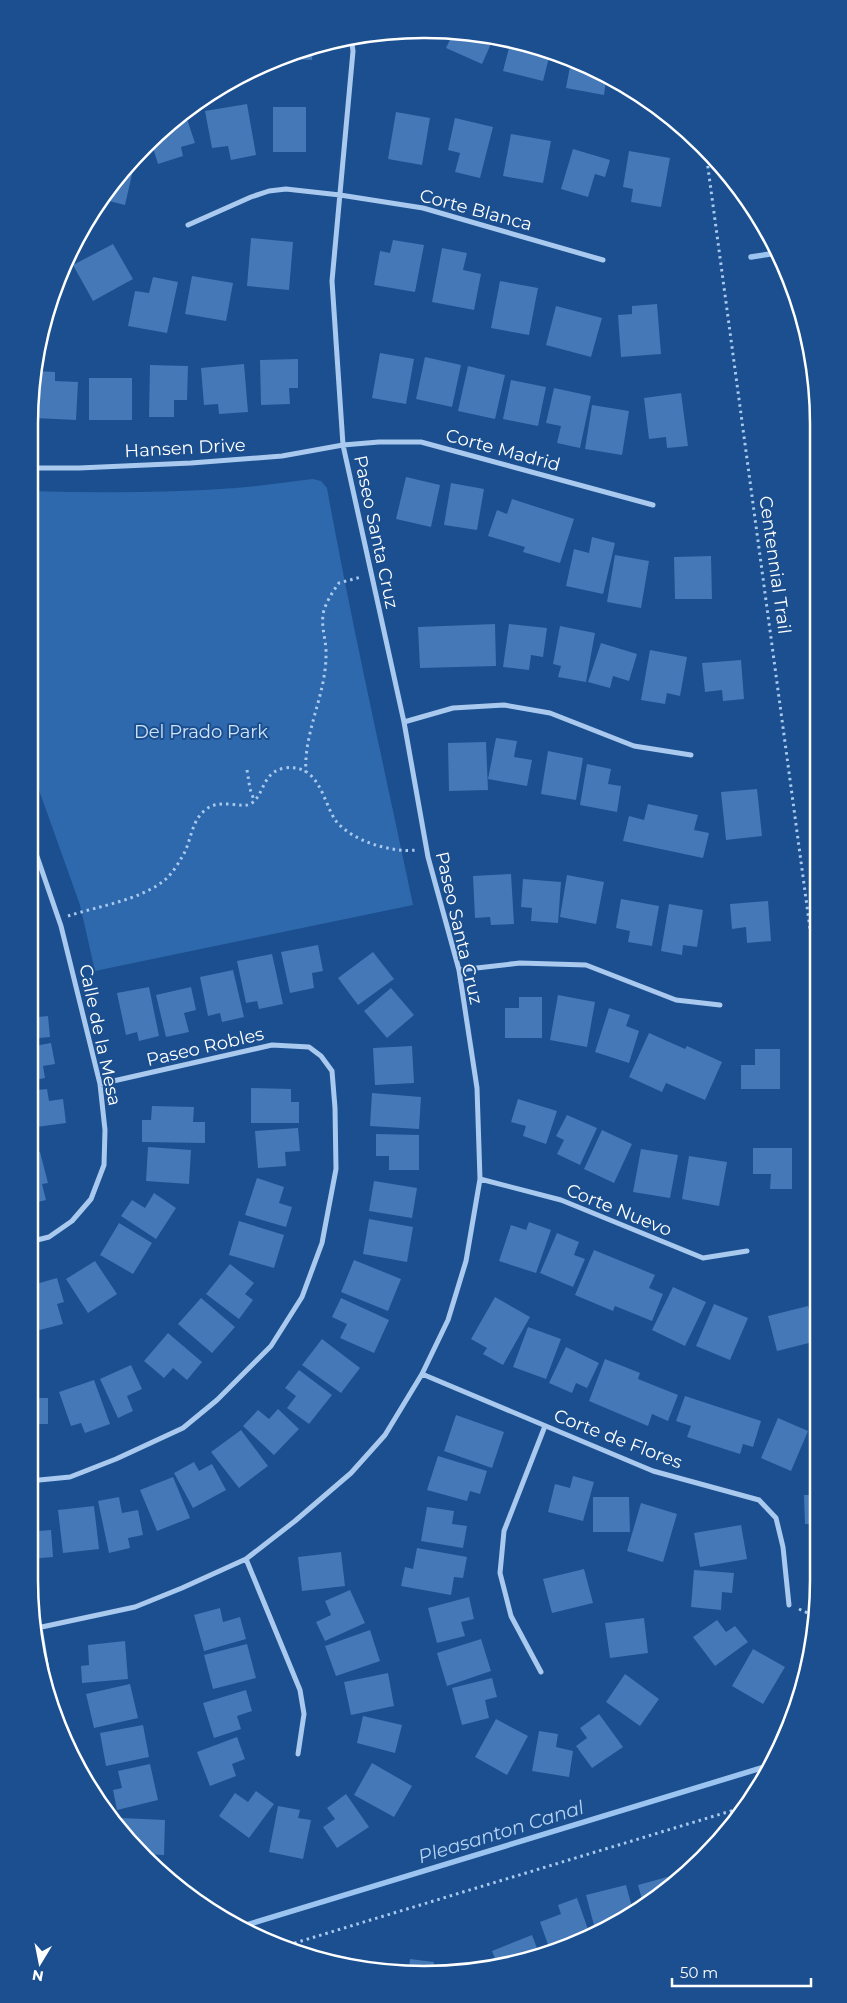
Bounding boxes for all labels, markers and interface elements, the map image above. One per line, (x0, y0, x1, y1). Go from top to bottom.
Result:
street label: Corte Blanca (417, 184, 535, 236)
street label: Corte Madrid (443, 424, 563, 476)
street label: Hansen Drive (124, 434, 246, 462)
street label: Paseo Santa Cruz (349, 453, 403, 611)
street label: Centennial Trail (754, 494, 796, 636)
park label: Del Prado Park (134, 721, 268, 743)
street label: Paseo Santa Cruz (431, 849, 487, 1007)
street label: Calle de la Mesa (74, 962, 126, 1108)
street label: Paseo Robles (144, 1023, 266, 1071)
street label: Corte Nuevo (563, 1179, 675, 1241)
street label: Corte de Flores (551, 1404, 685, 1474)
water label: Pleasanton Canal (415, 1796, 588, 1868)
north arrow (15, 1938, 65, 1988)
scale bar (672, 1956, 811, 1988)
text: 50 m (680, 1963, 718, 1982)
text: N (31, 1966, 45, 1986)

